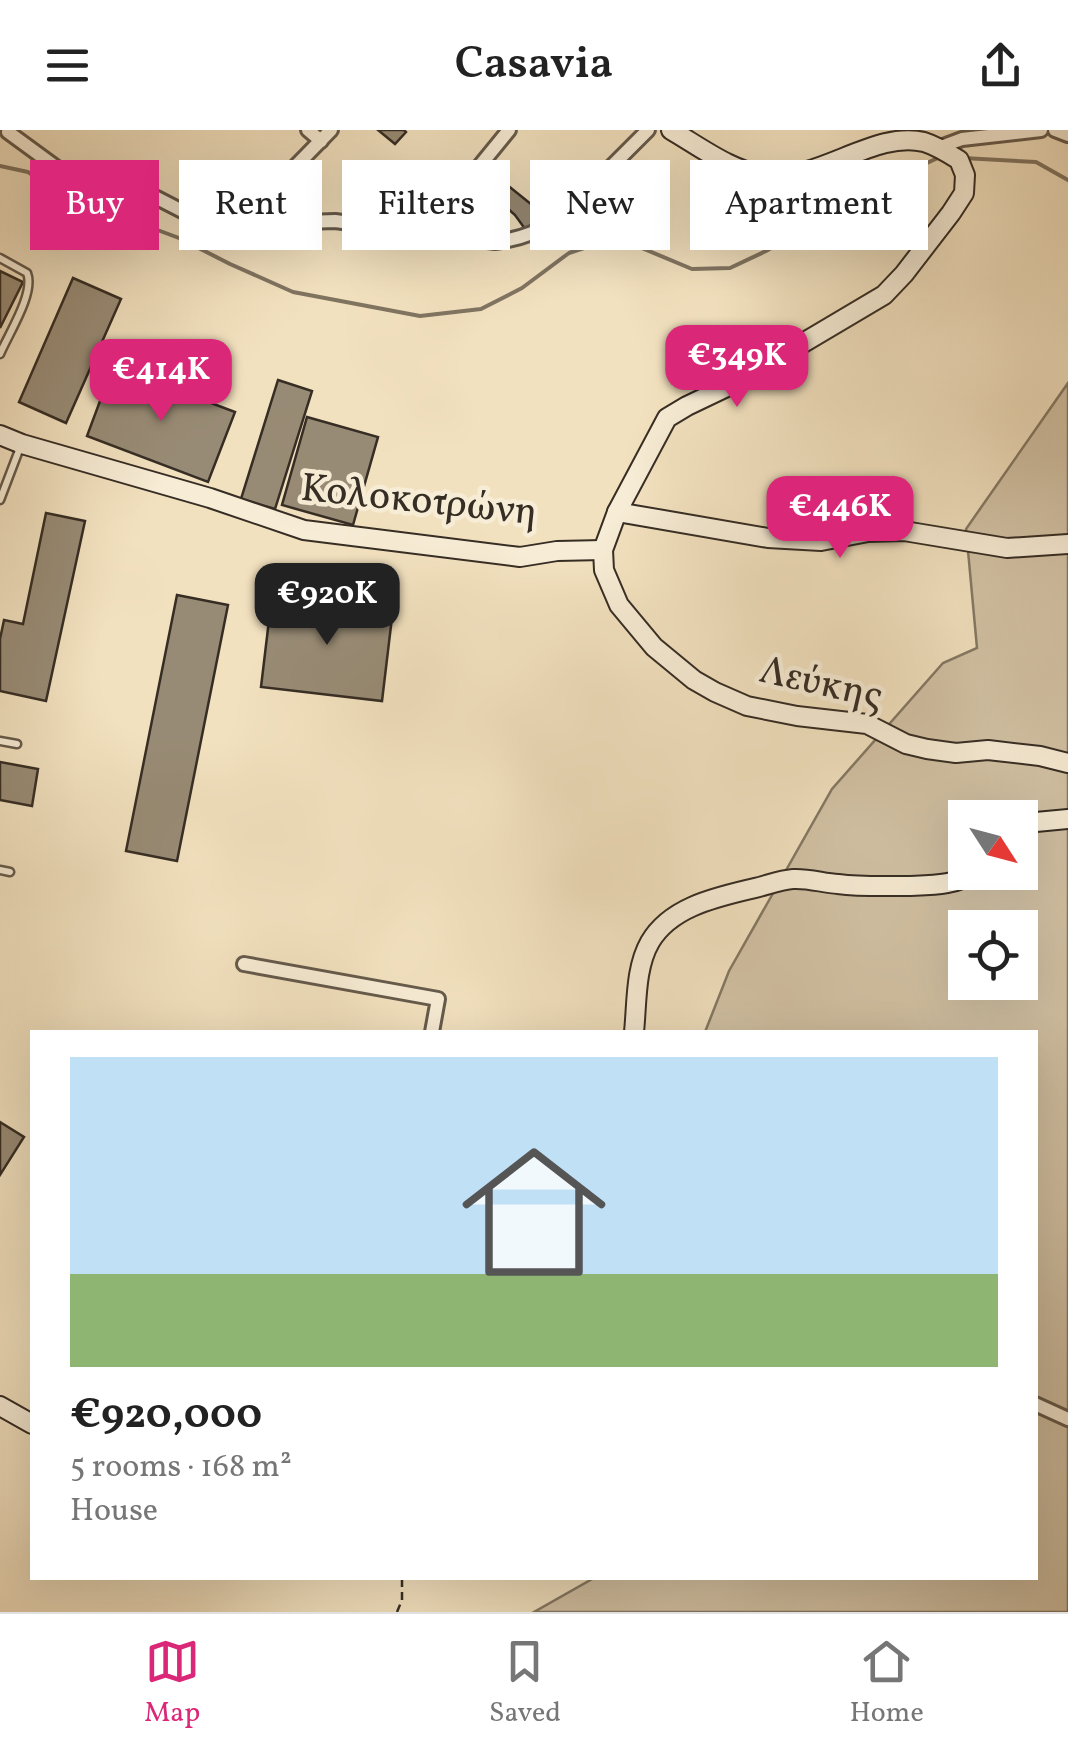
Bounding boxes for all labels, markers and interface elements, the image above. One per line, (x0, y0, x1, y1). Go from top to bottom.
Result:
text: Casavia (455, 34, 613, 97)
icon: menu (40, 38, 95, 93)
icon: share (973, 38, 1028, 93)
chip: Buy (30, 160, 159, 250)
chip: Rent (179, 160, 322, 250)
chip: Filters (342, 160, 510, 250)
chip: New (530, 160, 670, 250)
chip: Apartment (690, 160, 928, 250)
pin: €349K (667, 325, 807, 410)
text: €349K (687, 335, 787, 379)
pin: €414K (91, 339, 231, 424)
text: €414K (112, 349, 210, 393)
street label: Κολοκοτρώνη (298, 462, 540, 542)
pin: €446K (770, 476, 910, 561)
text: €446K (789, 486, 891, 530)
pin: €920K (257, 563, 397, 648)
text: €920K (277, 573, 377, 617)
street label: Λεύκης (754, 644, 888, 726)
north arrow (948, 800, 1038, 890)
map controls (948, 800, 1038, 1000)
button: locate (948, 910, 1038, 1000)
icon: home (444, 1122, 624, 1302)
text: €920,000 (70, 1387, 262, 1446)
text: 5 rooms · 168 m² (70, 1446, 292, 1490)
text: House (70, 1490, 158, 1534)
tab: Map (144, 1634, 200, 1733)
tab: Saved (489, 1634, 561, 1733)
tab: Home (850, 1634, 924, 1733)

